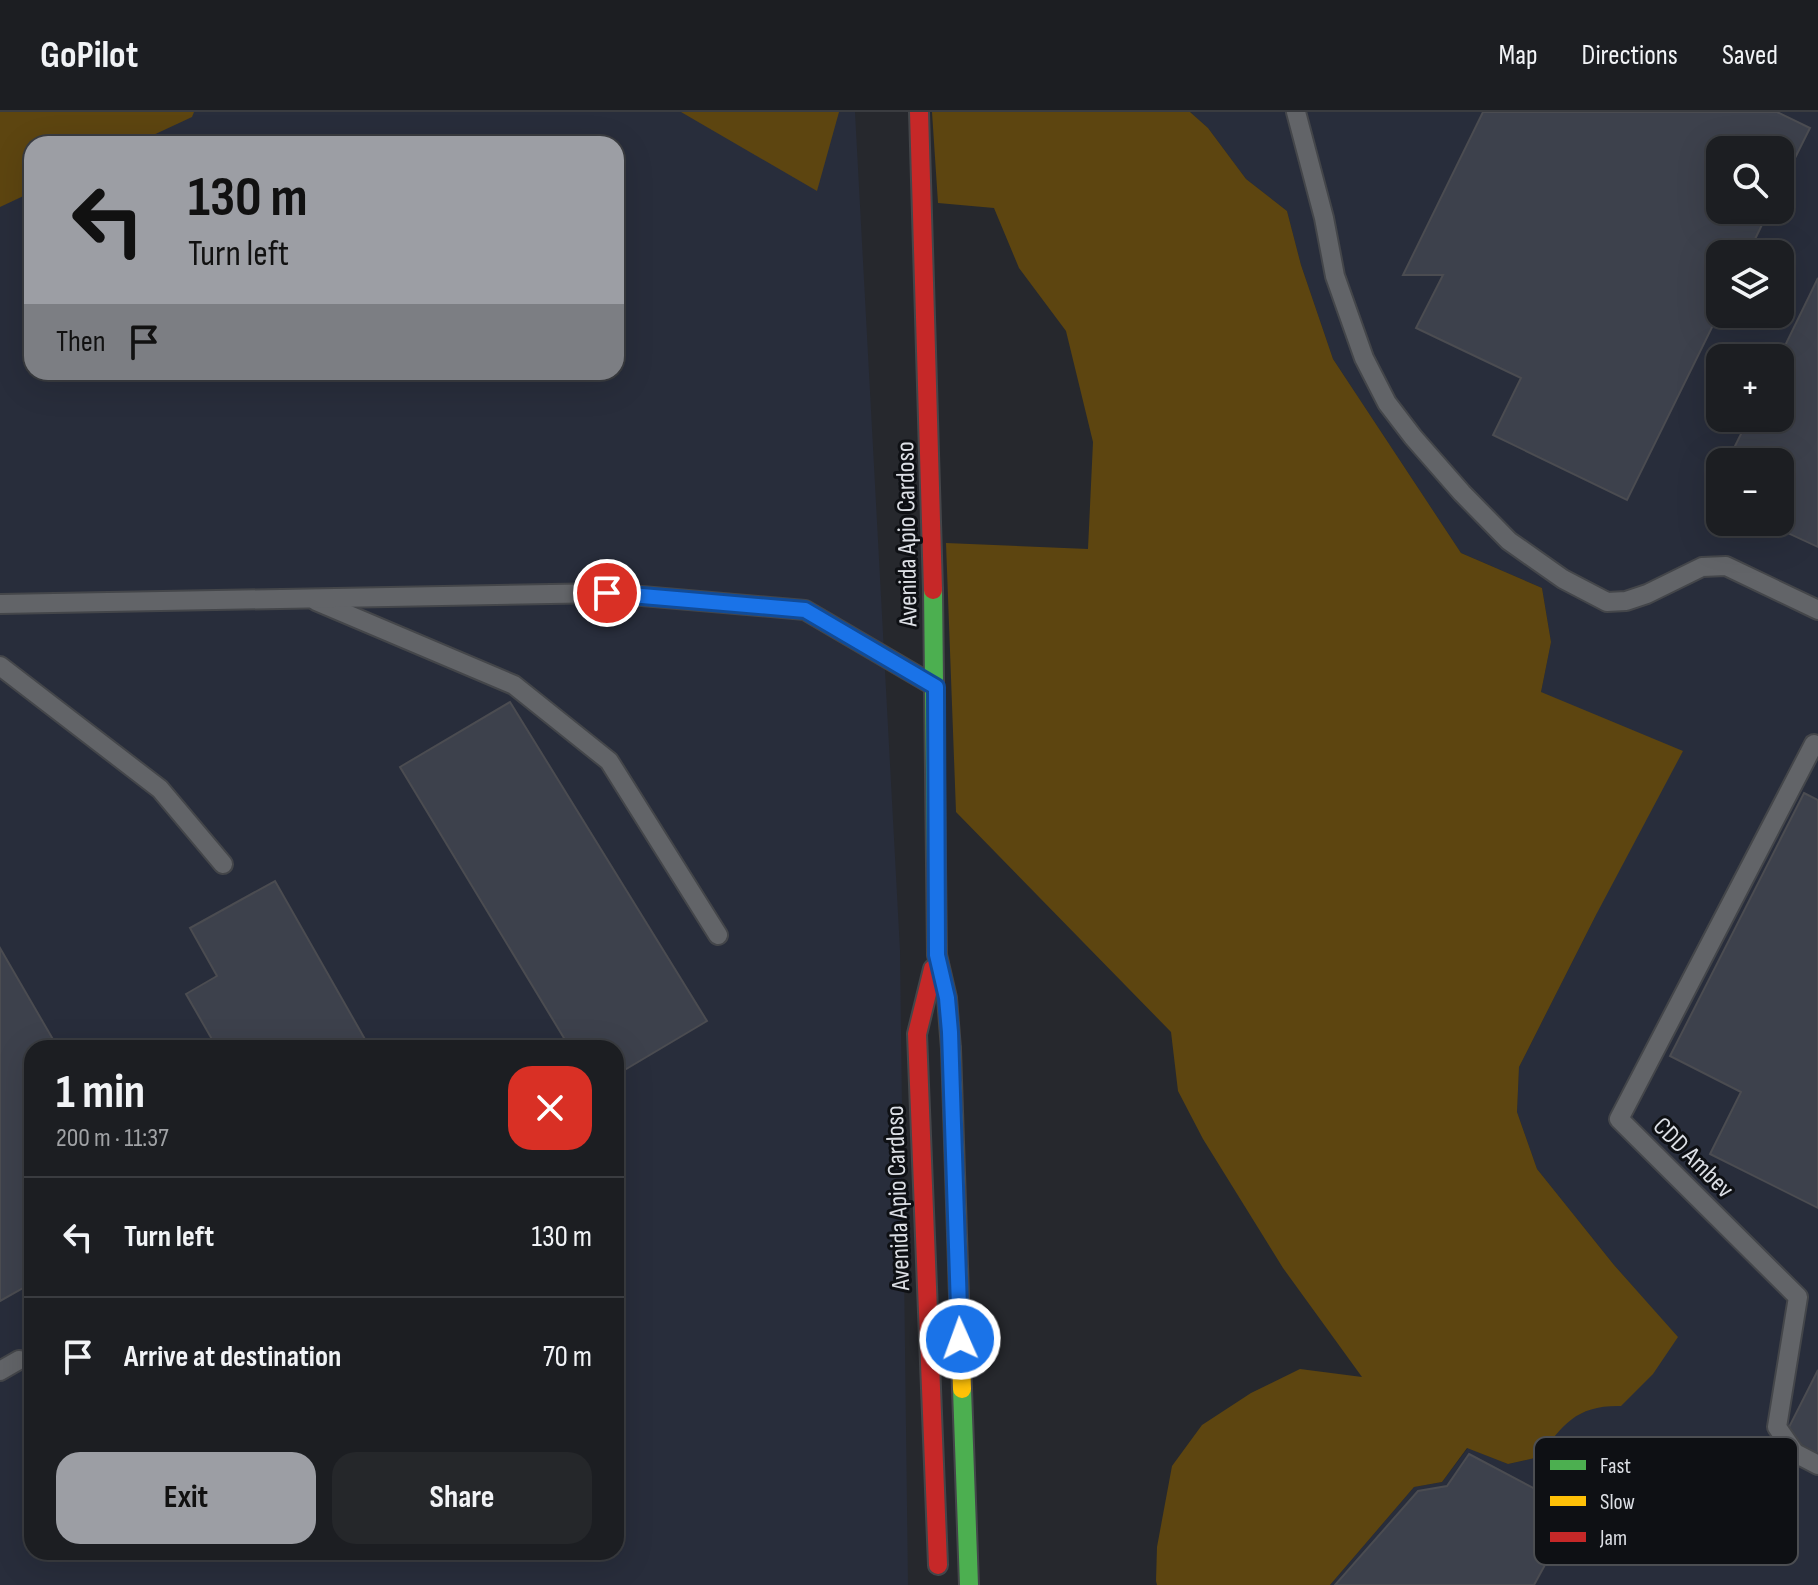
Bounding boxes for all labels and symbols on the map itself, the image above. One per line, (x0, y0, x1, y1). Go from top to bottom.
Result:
street label: Avenida Apio Cardoso (890, 441, 925, 628)
pin (573, 559, 641, 627)
street label: Avenida Apio Cardoso (880, 1105, 917, 1292)
street label: CDD Ambev (1646, 1111, 1740, 1205)
position arrow (918, 1297, 1002, 1381)
legend (1534, 1437, 1798, 1565)
text: Fast (1600, 1453, 1631, 1480)
text: Slow (1600, 1489, 1635, 1516)
text: Jam (1599, 1525, 1627, 1552)

